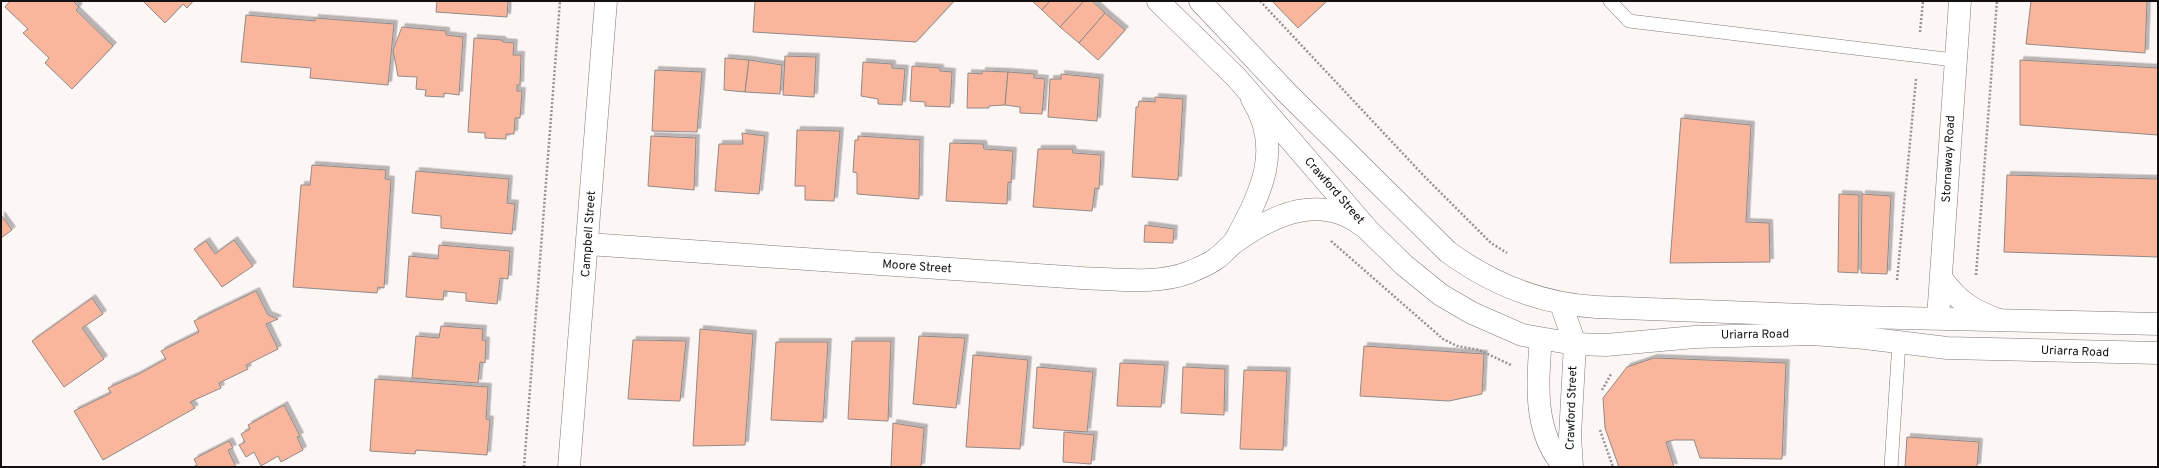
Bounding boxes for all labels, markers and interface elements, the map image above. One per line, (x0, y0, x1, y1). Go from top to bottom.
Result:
street label: Stornaway Road (1939, 115, 1959, 203)
street label: Crawford Street (1300, 154, 1368, 228)
street label: Campbell Street (578, 190, 600, 278)
street label: Moore Street (882, 257, 952, 277)
street label: Uriarra Road (1721, 326, 1789, 344)
street label: Uriarra Road (2041, 343, 2109, 361)
street label: Crawford Street (1563, 366, 1581, 450)

